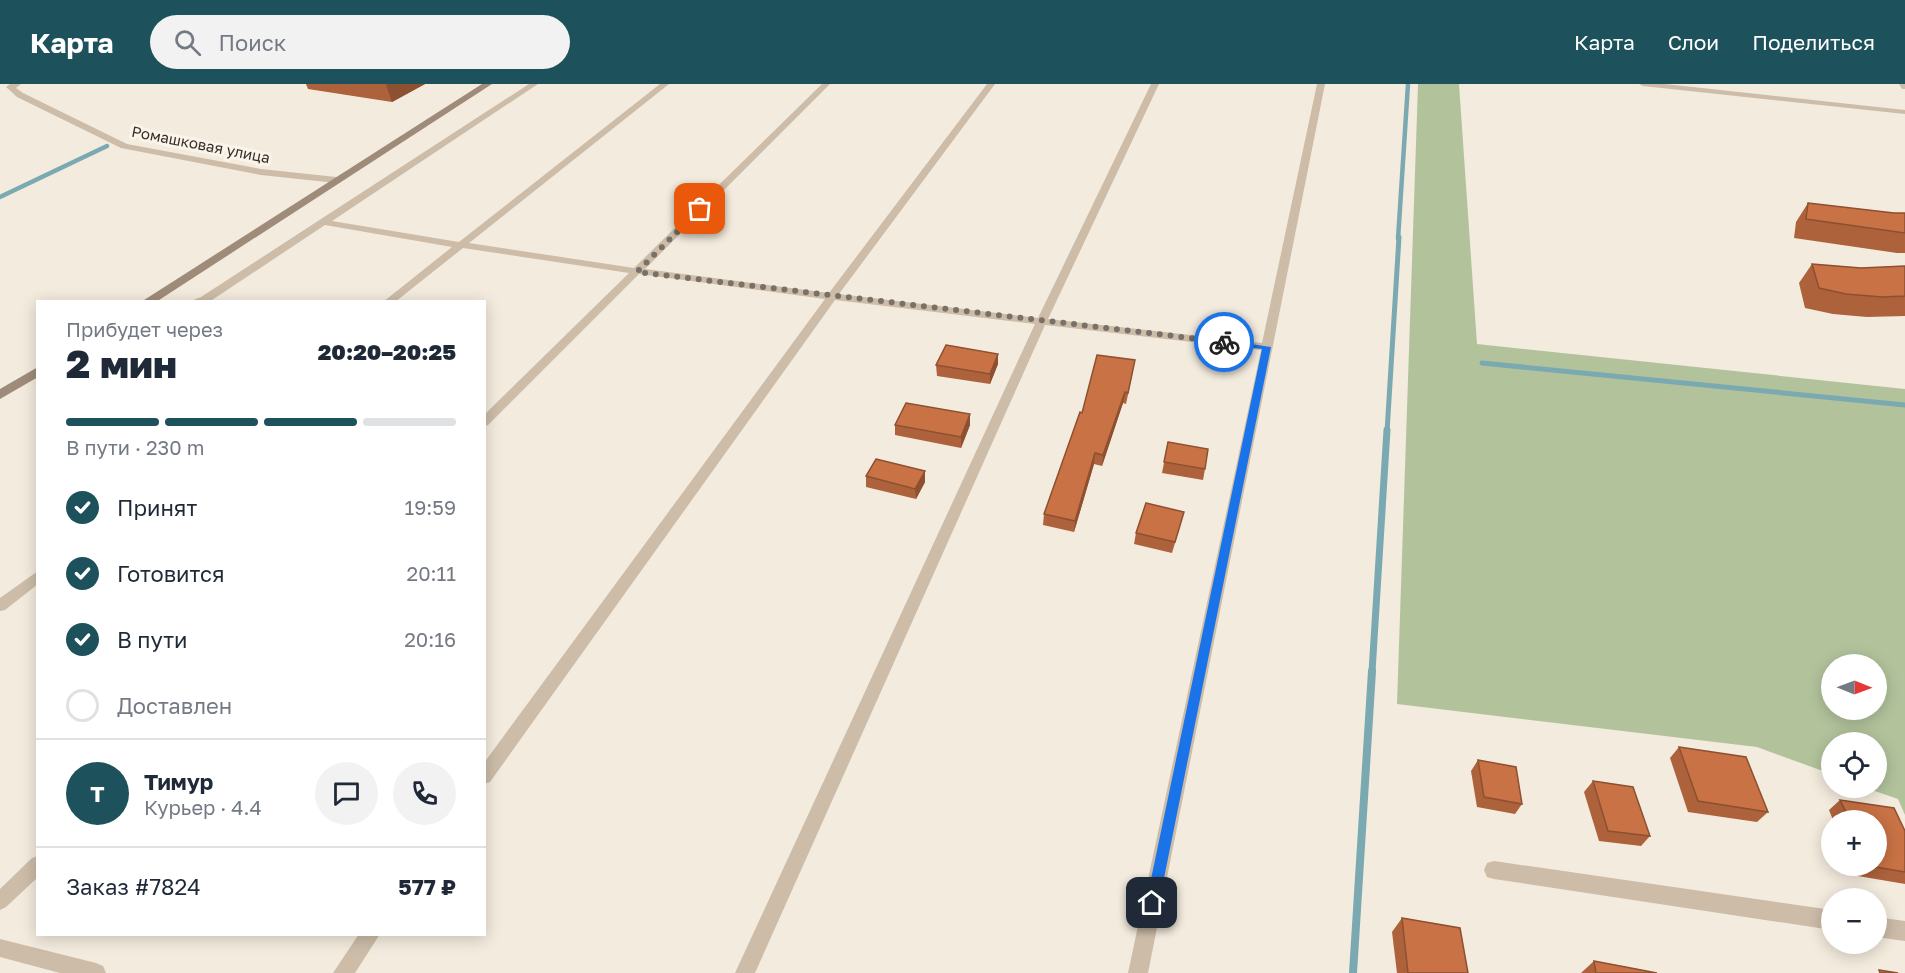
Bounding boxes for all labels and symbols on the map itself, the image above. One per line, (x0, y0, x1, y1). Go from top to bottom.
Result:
street label: Ромашковая улица (130, 122, 272, 166)
pin (674, 183, 725, 234)
courier (1194, 312, 1254, 372)
north arrow (1821, 654, 1887, 720)
pin (1126, 877, 1177, 928)

